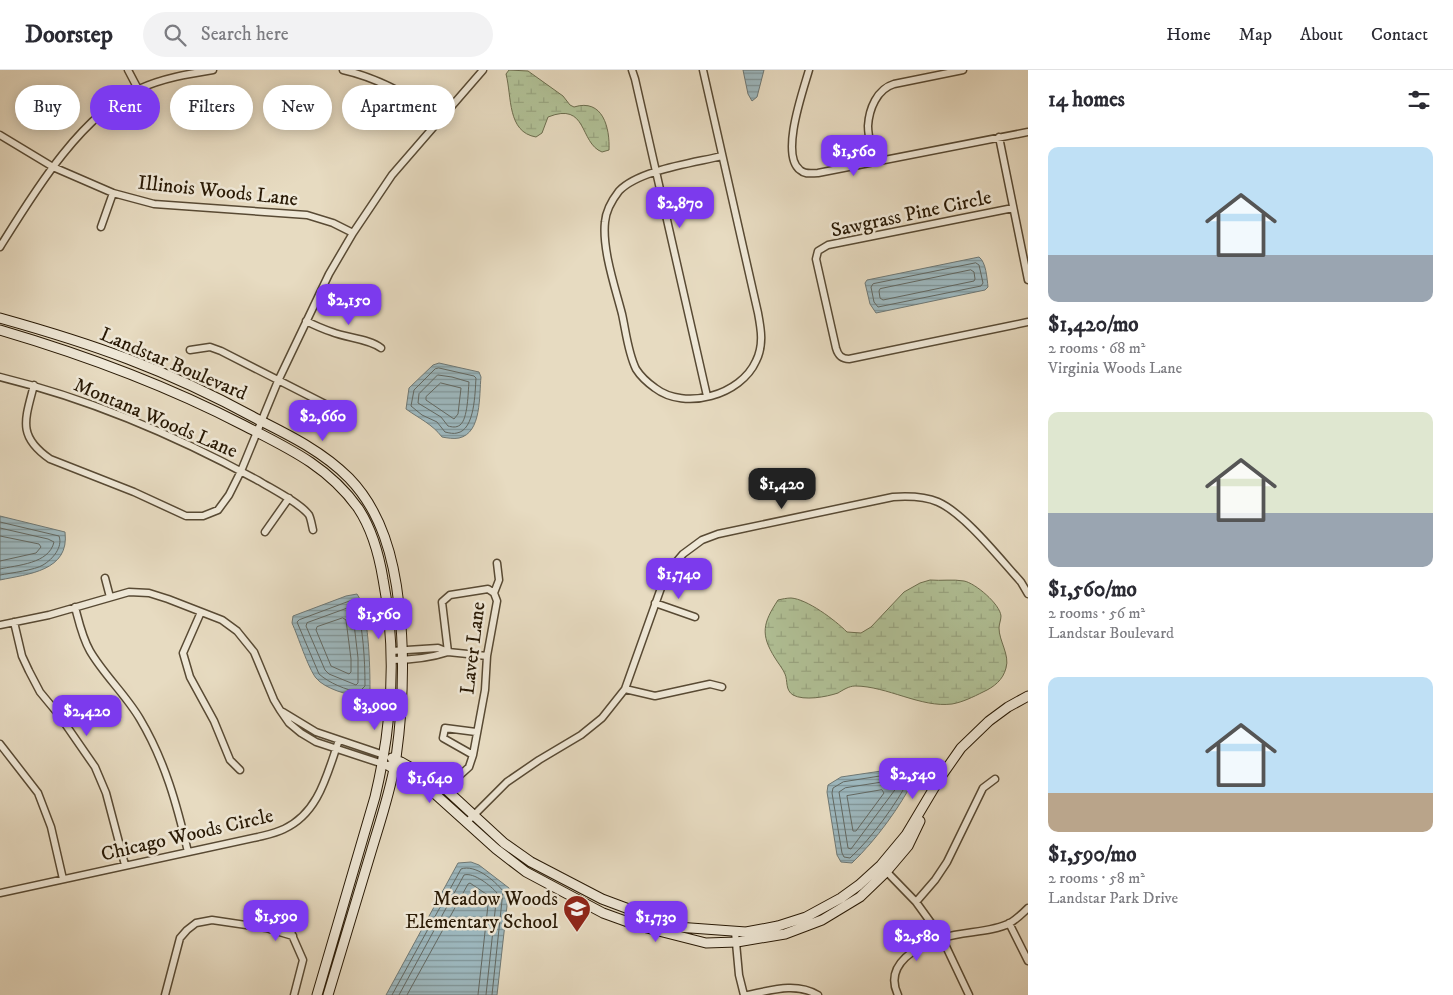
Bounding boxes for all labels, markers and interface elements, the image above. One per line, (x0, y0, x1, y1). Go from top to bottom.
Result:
search box (143, 12, 493, 57)
text: Doorstep (25, 20, 113, 50)
icon: search (161, 21, 189, 49)
text: Search here (201, 23, 289, 46)
text: Home (1166, 24, 1211, 46)
text: Map (1239, 24, 1272, 46)
text: About (1300, 24, 1343, 46)
text: Contact (1371, 24, 1428, 46)
chip: Buy (15, 85, 80, 130)
chip: Rent (90, 85, 160, 130)
chip: Filters (170, 85, 253, 130)
chip: New (263, 85, 332, 130)
chip: Apartment (342, 85, 455, 130)
icon: filters (1405, 86, 1433, 114)
text: 14 homes (1048, 87, 1125, 113)
pin: $1,560 (813, 134, 895, 177)
text: $1,560 (832, 141, 876, 161)
street label: Illinois Woods Lane (137, 171, 299, 212)
icon: home (1196, 180, 1286, 270)
street label: Sawgrass Pine Circle (829, 185, 994, 244)
pin: $2,870 (639, 186, 721, 229)
text: $2,870 (657, 193, 703, 213)
pin: $2,150 (308, 284, 390, 326)
text: $2,150 (327, 290, 371, 310)
text: $1,420/mo (1048, 312, 1139, 338)
street label: Landstar Boulevard (96, 322, 251, 407)
text: 2 rooms · 68 m² (1048, 338, 1145, 358)
text: Virginia Woods Lane (1048, 358, 1182, 378)
street label: Montana Woods Lane (70, 373, 241, 464)
pin: $2,660 (282, 400, 364, 442)
text: $2,660 (300, 406, 346, 426)
icon: home (1196, 445, 1286, 535)
pin: $1,420 (741, 468, 823, 510)
text: $1,420 (760, 474, 804, 494)
pin: $1,740 (638, 558, 720, 600)
text: $1,740 (657, 564, 701, 584)
text: $1,560/mo (1048, 577, 1137, 603)
pin: $1,560 (338, 598, 420, 640)
street label: Laver Lane (455, 600, 492, 696)
text: 2 rooms · 56 m² (1048, 603, 1145, 623)
text: $1,560 (357, 604, 401, 624)
text: Landstar Boulevard (1048, 623, 1174, 643)
pin: $3,900 (334, 688, 416, 731)
pin: $2,420 (46, 694, 128, 737)
text: $3,900 (353, 695, 397, 715)
text: $2,420 (63, 701, 111, 721)
icon: home (1196, 710, 1286, 800)
pin: $2,540 (872, 758, 954, 800)
pin: $1,640 (389, 762, 471, 804)
text: $2,540 (890, 764, 936, 784)
text: $1,640 (407, 768, 453, 788)
street label: Chicago Woods Circle (99, 803, 276, 867)
text: $1,590/mo (1048, 842, 1136, 868)
text: 2 rooms · 58 m² (1048, 868, 1145, 888)
place label: Meadow Woods Elementary School (405, 887, 558, 935)
text: Landstar Park Drive (1048, 888, 1178, 908)
school or university icon: Meadow Woods Elementary School (562, 894, 592, 933)
pin: $1,590 (235, 900, 317, 942)
pin: $1,730 (615, 900, 697, 943)
text: $1,590 (254, 906, 298, 926)
text: $1,730 (636, 907, 676, 927)
pin: $2,580 (876, 920, 958, 962)
text: $2,580 (894, 926, 940, 946)

